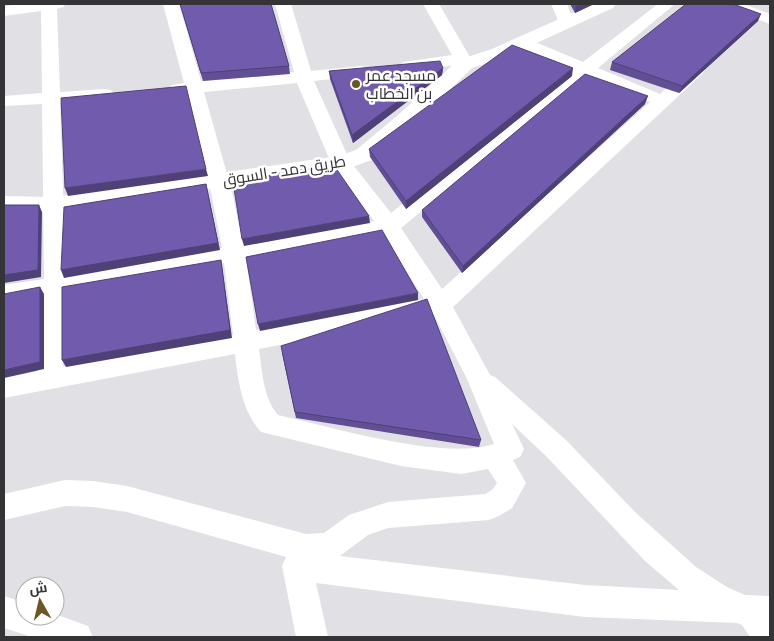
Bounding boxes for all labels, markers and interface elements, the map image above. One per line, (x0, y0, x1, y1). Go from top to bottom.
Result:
place label: مسجد عمر بن الخطاب (365, 65, 436, 104)
marker: مسجد عمر بن الخطاب (350, 78, 362, 90)
street label: طريق دمد - السوق (221, 150, 347, 191)
north arrow (15, 576, 65, 626)
text: ش (28, 578, 48, 598)

